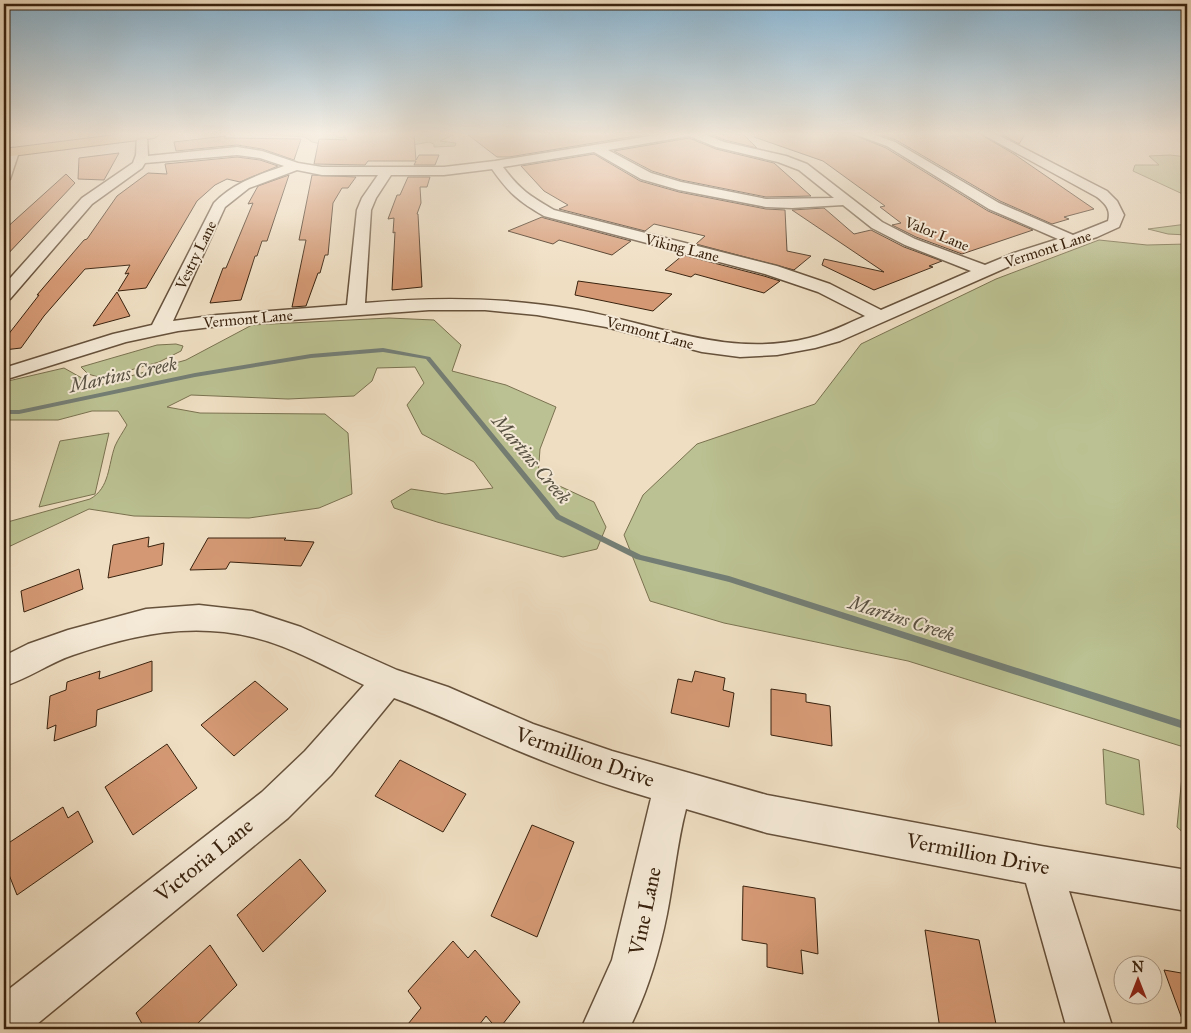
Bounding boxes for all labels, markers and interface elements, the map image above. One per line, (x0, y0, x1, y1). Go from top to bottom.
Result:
street label: Valor Lane (901, 213, 972, 255)
street label: Vestry Lane (171, 218, 220, 293)
street label: Vermont Lane (1002, 227, 1094, 272)
street label: Viking Lane (642, 230, 721, 266)
street label: Vermont Lane (201, 306, 294, 332)
street label: Vermont Lane (603, 312, 696, 353)
water label: Martins Creek (65, 352, 180, 398)
water label: Martins Creek (486, 408, 576, 509)
water label: Martins Creek (844, 590, 958, 646)
street label: Vermillion Drive (511, 721, 658, 793)
street label: Victoria Lane (149, 812, 259, 908)
street label: Vermillion Drive (903, 827, 1052, 881)
street label: Vine Lane (623, 864, 667, 958)
north arrow (1114, 956, 1164, 1006)
text: N (1132, 959, 1144, 976)

